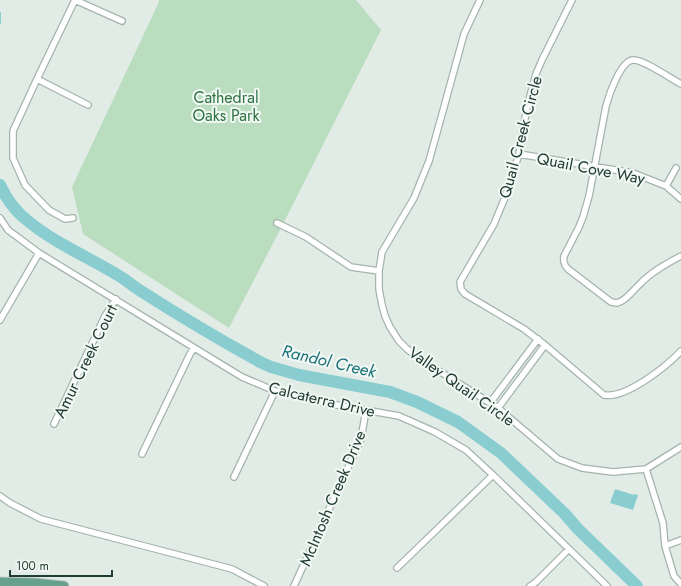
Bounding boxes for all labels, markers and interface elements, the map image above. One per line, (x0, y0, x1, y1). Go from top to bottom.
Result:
street label: Quail Creek Circle (493, 73, 548, 201)
park label: Cathedral Oaks Park (192, 86, 261, 127)
street label: Quail Cove Way (535, 147, 648, 190)
street label: Amur Creek Court (48, 300, 123, 422)
water label: Randol Creek (280, 339, 379, 384)
street label: Valley Quail Circle (404, 341, 520, 432)
street label: Calcaterra Drive (266, 376, 377, 423)
street label: McIntosh Creek Drive (293, 427, 371, 570)
scale bar (10, 552, 112, 578)
text: 100 m (16, 557, 49, 575)

